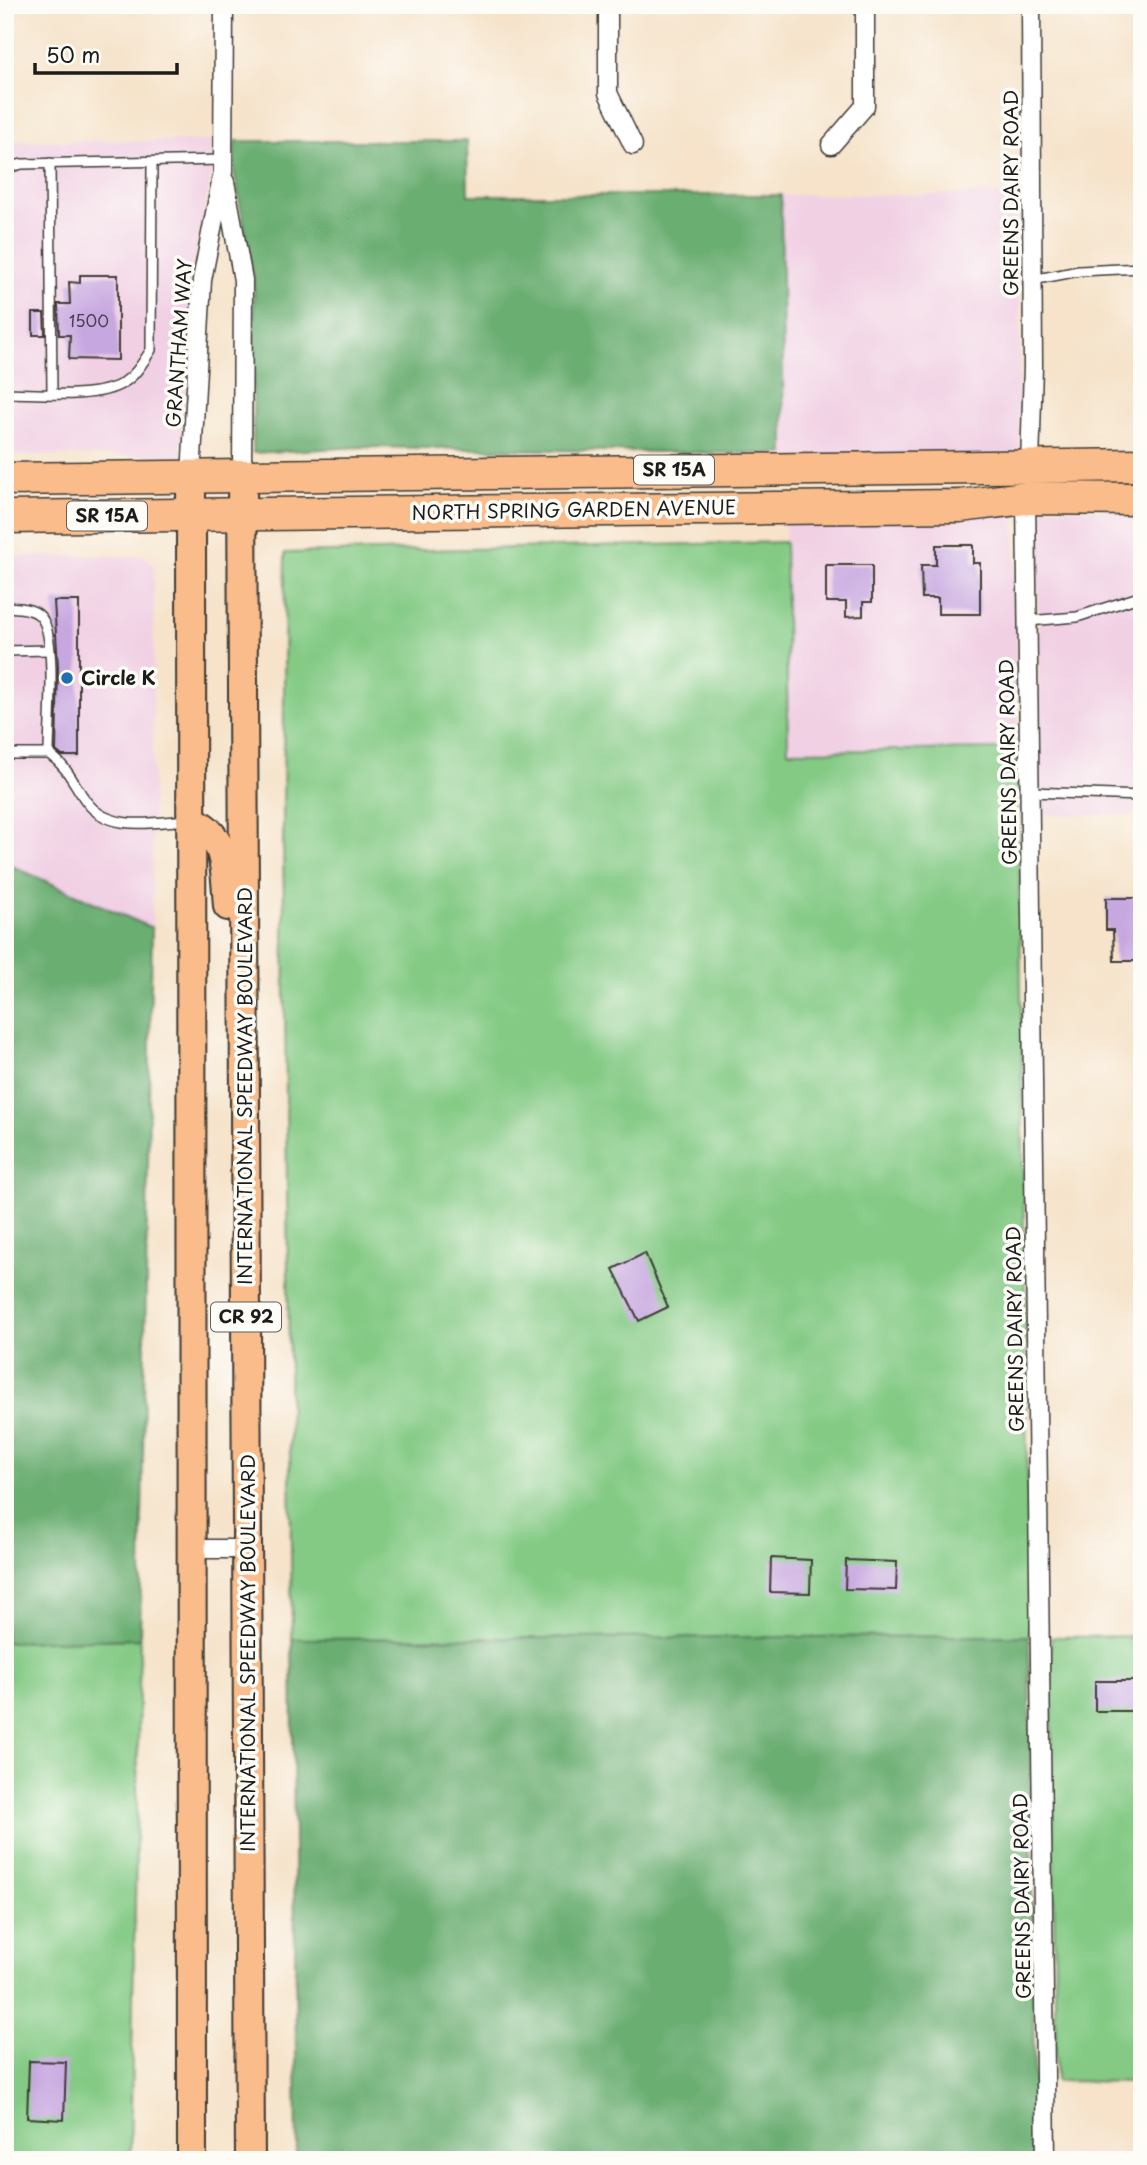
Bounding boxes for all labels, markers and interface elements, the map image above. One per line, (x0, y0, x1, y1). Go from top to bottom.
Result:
scale bar (35, 32, 177, 76)
text: 50 m (46, 38, 100, 70)
street label: GREENS DAIRY ROAD (996, 90, 1024, 296)
street label: GRANTHAM WAY (158, 258, 198, 428)
house number: 1500 (69, 308, 109, 332)
road number: SR 15A (634, 456, 714, 484)
street label: NORTH SPRING GARDEN AVENUE (411, 492, 737, 526)
road number: SR 15A (67, 502, 147, 530)
street label: GREENS DAIRY ROAD (991, 659, 1023, 865)
place label: Circle K (81, 663, 156, 691)
marker: Circle K (59, 670, 75, 686)
street label: INTERNATIONAL SPEEDWAY BOULEVARD (230, 887, 258, 1285)
street label: GREENS DAIRY ROAD (998, 1226, 1030, 1432)
road number: CR 92 (211, 1302, 281, 1332)
street label: INTERNATIONAL SPEEDWAY BOULEVARD (233, 1454, 261, 1852)
street label: GREENS DAIRY ROAD (1005, 1793, 1037, 1999)

